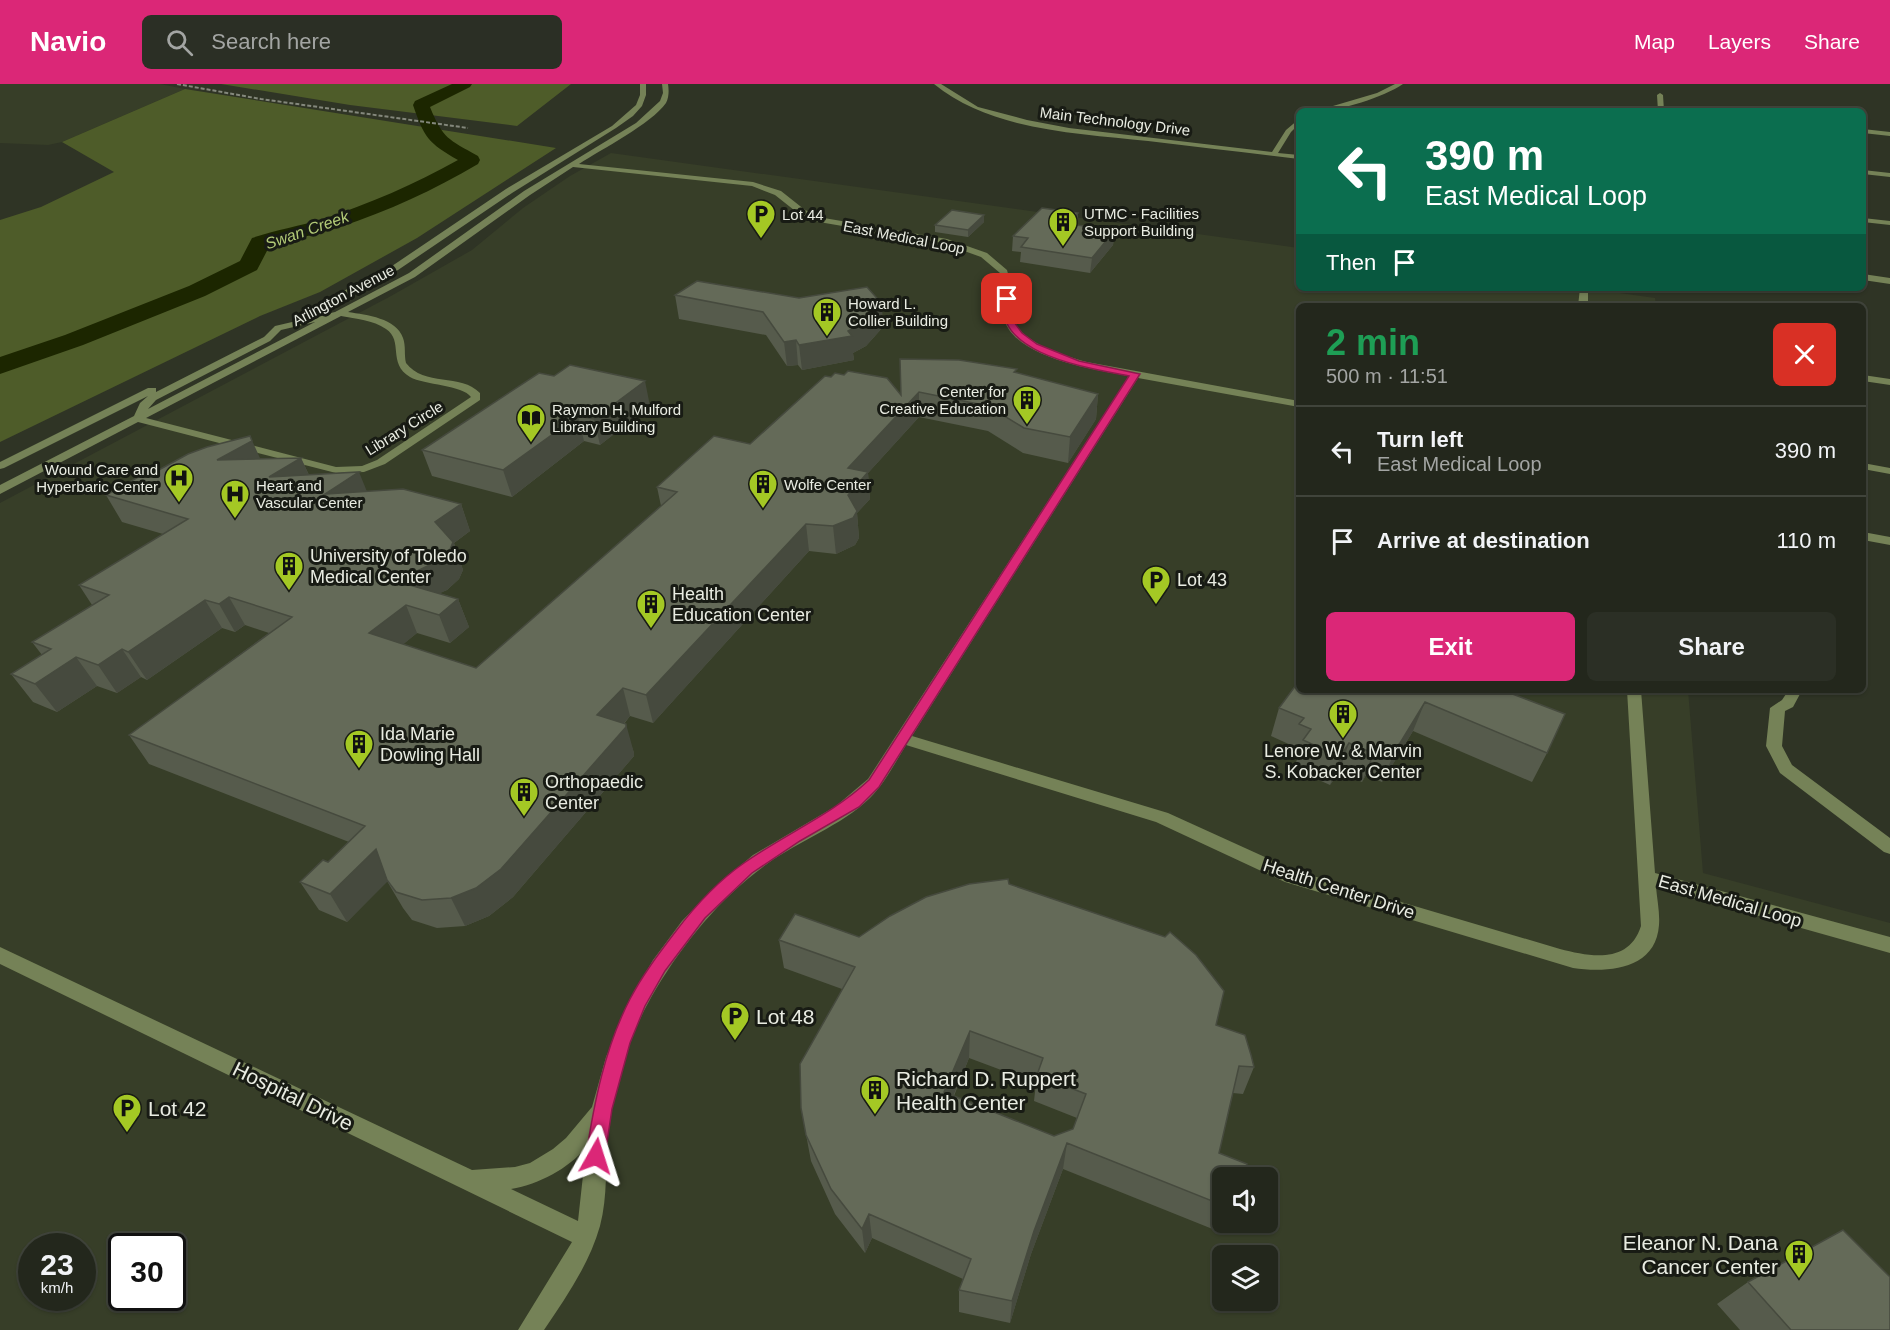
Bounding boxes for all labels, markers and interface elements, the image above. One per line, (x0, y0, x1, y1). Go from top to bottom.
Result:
search box (142, 15, 562, 69)
text: Navio (30, 26, 106, 57)
icon: search (163, 26, 196, 59)
text: Search here (211, 29, 331, 54)
text: Map (1634, 30, 1675, 53)
text: Layers (1708, 30, 1771, 53)
text: Share (1804, 30, 1860, 53)
street label: Main Technology Drive (1039, 103, 1191, 139)
icon: left (1326, 132, 1404, 210)
text: 390 m (1425, 132, 1544, 179)
text: East Medical Loop (1425, 181, 1647, 211)
parking icon: Lot 44 (745, 198, 777, 240)
place label: UTMC - Facilities Support Building (1084, 205, 1199, 239)
place label: Lot 44 (782, 206, 824, 223)
building icon: UTMC - Facilities Support Building (1047, 206, 1079, 248)
water label: Swan Creek (263, 207, 352, 252)
street label: East Medical Loop (842, 217, 966, 257)
icon: arrive (1388, 246, 1421, 279)
text: Then (1326, 250, 1376, 275)
street label: Arlington Avenue (289, 261, 397, 329)
pin (981, 273, 1032, 324)
icon: arrive (990, 282, 1023, 315)
place label: Howard L. Collier Building (848, 295, 948, 329)
building icon: Howard L. Collier Building (811, 296, 843, 338)
text: 2 min (1326, 322, 1420, 363)
button: close (1773, 323, 1836, 386)
text: 500 m · 11:51 (1326, 365, 1448, 387)
place label: Center for Creative Education (879, 383, 1006, 417)
building icon: Center for Creative Education (1011, 384, 1043, 426)
street label: Library Circle (362, 397, 446, 459)
place label: Raymon H. Mulford Library Building (552, 401, 681, 435)
library icon: Raymon H. Mulford Library Building (515, 402, 547, 444)
text: Turn left (1377, 427, 1463, 452)
icon: left (1326, 435, 1359, 468)
text: 390 m (1775, 438, 1836, 463)
text: East Medical Loop (1377, 453, 1542, 475)
place label: Wound Care and Hyperbaric Center (36, 461, 158, 495)
hospital icon: Wound Care and Hyperbaric Center (163, 462, 195, 504)
building icon: Wolfe Center (747, 468, 779, 510)
place label: Wolfe Center (784, 476, 871, 493)
place label: Heart and Vascular Center (256, 477, 362, 511)
hospital icon: Heart and Vascular Center (219, 478, 251, 520)
icon: arrive (1326, 525, 1359, 558)
text: Arrive at destination (1377, 528, 1590, 553)
text: 110 m (1776, 528, 1836, 553)
place label: University of Toledo Medical Center (310, 546, 467, 587)
building icon: University of Toledo Medical Center (273, 550, 305, 592)
parking icon: Lot 43 (1140, 564, 1172, 606)
place label: Lot 43 (1177, 570, 1227, 590)
place label: Health Education Center (672, 584, 811, 625)
building icon: Health Education Center (635, 588, 667, 630)
button: Exit (1326, 612, 1575, 681)
button: Share (1587, 612, 1836, 681)
building icon: Lenore W. & Marvin S. Kobacker Center (1327, 698, 1359, 740)
place label: Ida Marie Dowling Hall (380, 724, 480, 765)
building icon: Ida Marie Dowling Hall (343, 728, 375, 770)
place label: Lenore W. & Marvin S. Kobacker Center (1264, 741, 1422, 782)
place label: Orthopaedic Center (545, 772, 643, 813)
building icon: Orthopaedic Center (508, 776, 540, 818)
street label: Health Center Drive (1261, 855, 1417, 923)
street label: East Medical Loop (1656, 871, 1804, 931)
parking icon: Lot 48 (719, 1000, 751, 1042)
place label: Lot 48 (756, 1005, 814, 1028)
street label: Hospital Drive (229, 1057, 357, 1135)
place label: Richard D. Ruppert Health Center (896, 1067, 1076, 1114)
building icon: Richard D. Ruppert Health Center (859, 1074, 891, 1116)
parking icon: Lot 42 (111, 1092, 143, 1134)
place label: Lot 42 (148, 1097, 206, 1120)
position arrow (564, 1124, 628, 1188)
map controls (1212, 1167, 1278, 1311)
button: sound (1212, 1167, 1278, 1233)
place label: Eleanor N. Dana Cancer Center (1623, 1231, 1778, 1278)
speed limit sign: 30 (108, 1233, 186, 1311)
building icon: Eleanor N. Dana Cancer Center (1783, 1238, 1815, 1280)
button: layers (1212, 1245, 1278, 1311)
text: 23 (40, 1248, 74, 1281)
text: km/h (41, 1279, 73, 1296)

